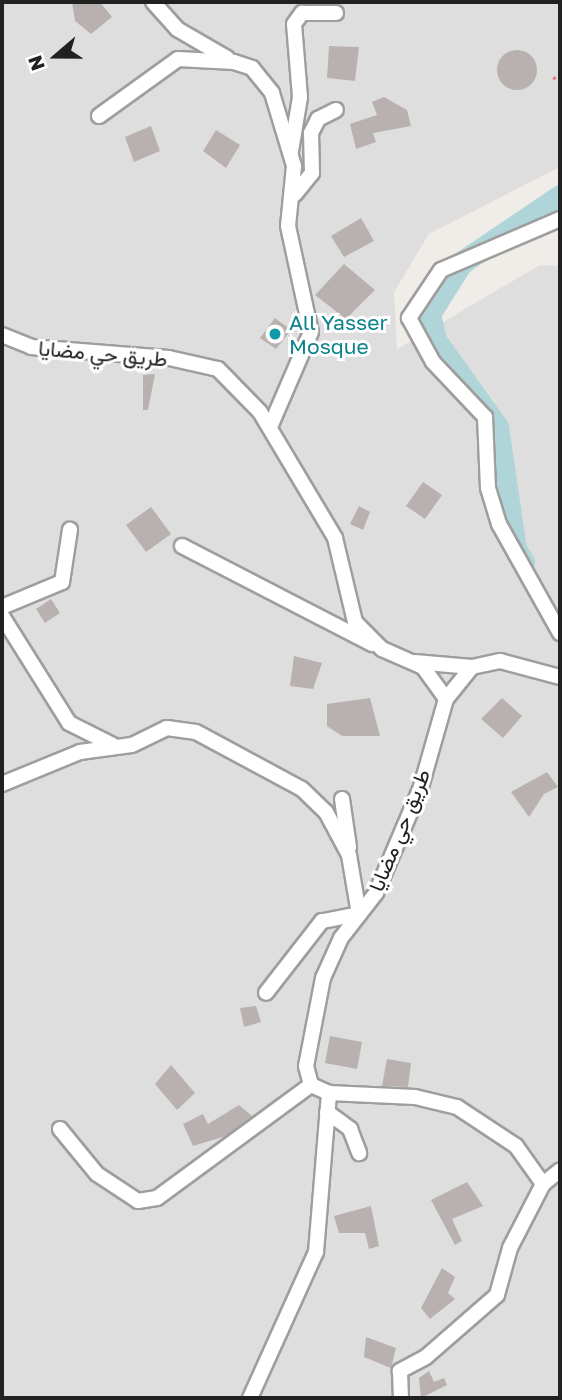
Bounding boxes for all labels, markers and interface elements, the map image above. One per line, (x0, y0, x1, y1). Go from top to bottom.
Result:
north arrow (21, 21, 91, 91)
text: N (23, 53, 49, 74)
place label: All Yasser Mosque (289, 309, 388, 359)
marker: All Yasser Mosque (267, 326, 283, 342)
street label: طريق حي مضايا (37, 335, 169, 371)
street label: طريق حي مضايا (363, 765, 435, 895)

